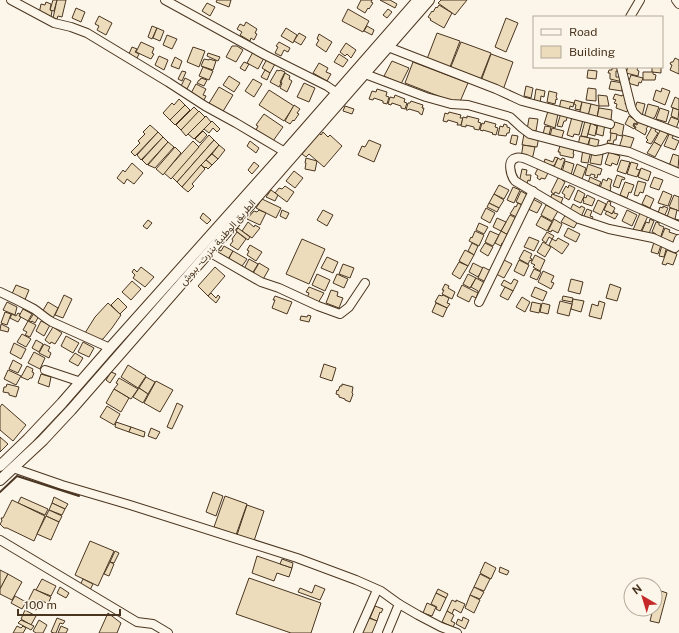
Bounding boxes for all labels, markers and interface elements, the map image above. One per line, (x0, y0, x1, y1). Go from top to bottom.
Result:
legend (533, 16, 663, 68)
text: Road (569, 25, 597, 39)
text: Building (569, 45, 615, 59)
street label: الطريق الوطنية بنزرت - ببوش (176, 197, 258, 288)
north arrow (623, 577, 663, 617)
text: N (630, 582, 644, 596)
scale bar (18, 591, 120, 617)
text: 100 m (24, 598, 57, 612)

